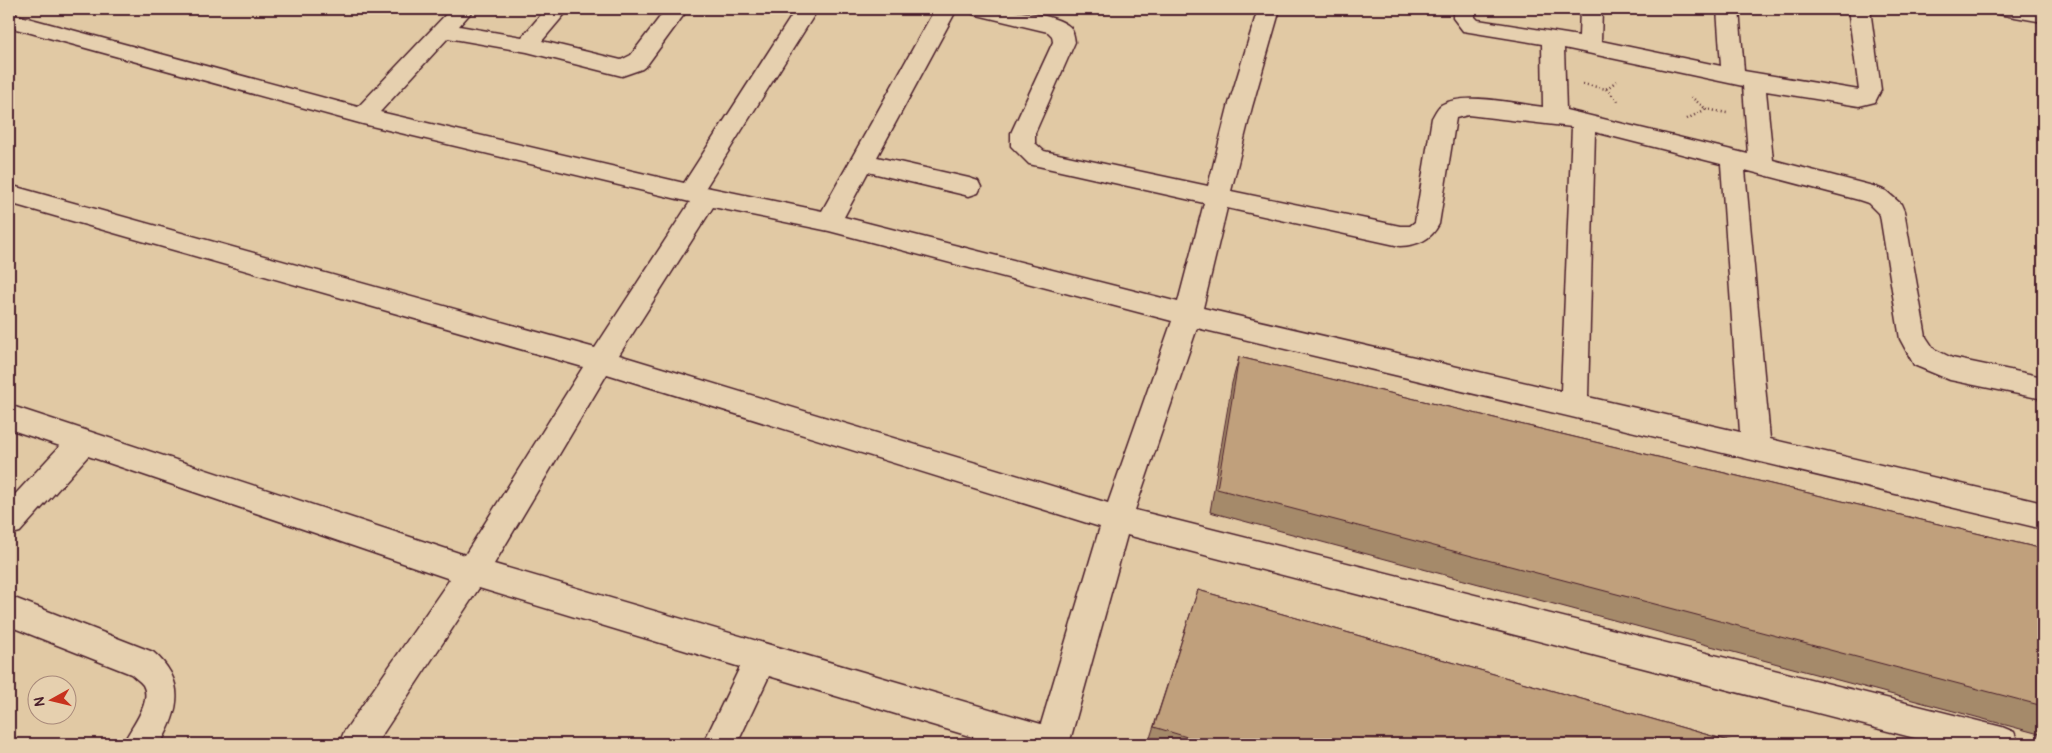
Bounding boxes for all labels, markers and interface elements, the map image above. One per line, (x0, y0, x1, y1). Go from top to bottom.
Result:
north arrow (28, 676, 78, 726)
text: N (31, 696, 49, 708)

